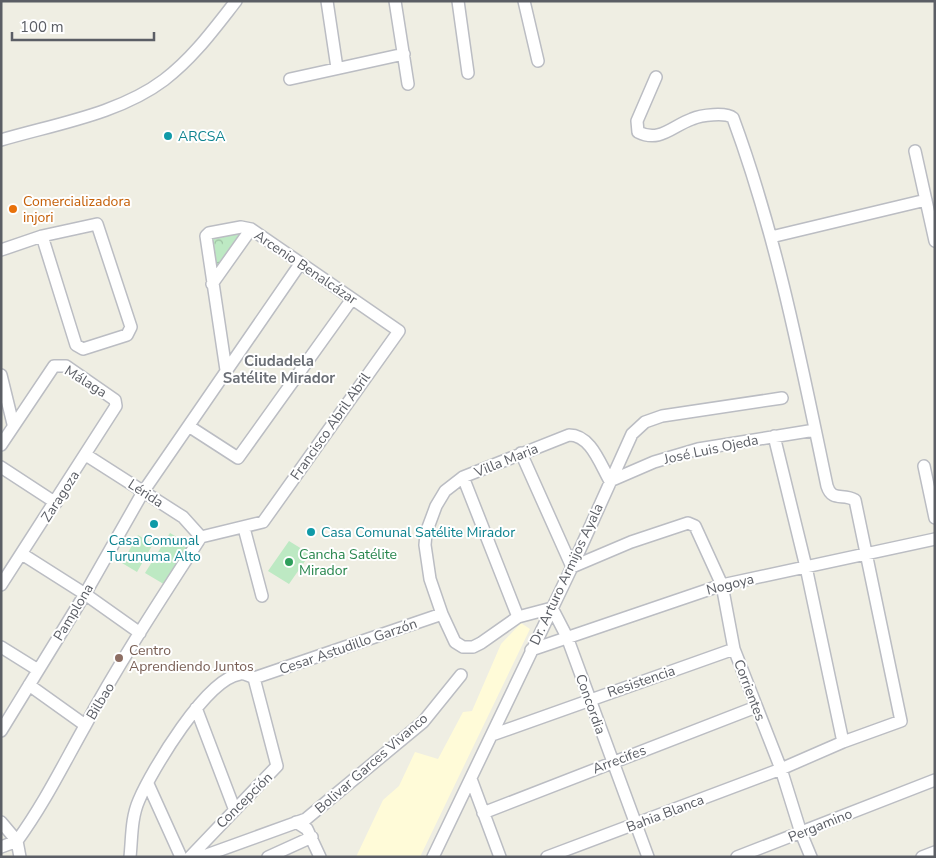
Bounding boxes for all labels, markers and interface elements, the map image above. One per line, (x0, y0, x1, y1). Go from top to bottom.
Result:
scale bar (12, 10, 155, 42)
text: 100 m (20, 17, 64, 37)
place label: ARCSA (178, 127, 226, 146)
marker: ARCSA (162, 130, 174, 142)
place label: Comercializadora injori (23, 192, 131, 227)
marker: Comercializadora injori (7, 203, 19, 215)
street label: Arcenio Benalcázar (250, 226, 361, 309)
district label: Ciudadela Satélite Mirador (223, 351, 335, 388)
street label: Málaga (61, 361, 111, 402)
street label: Francisco Abril Abril (286, 368, 375, 484)
street label: José Luis Ojeda (661, 430, 760, 469)
street label: Villa Maria (471, 439, 541, 482)
street label: Zaragoza (37, 467, 84, 526)
street label: Lérida (124, 475, 167, 512)
street label: Dr. Arturo Armijos Ayala (525, 500, 608, 648)
marker: Casa Comunal Turunuma Alto (148, 518, 160, 530)
place label: Casa Comunal Satélite Mirador (321, 523, 515, 542)
marker: Casa Comunal Satélite Mirador (305, 526, 317, 538)
place label: Casa Comunal Turunuma Alto (107, 531, 201, 566)
place label: Cancha Satélite Mirador (299, 545, 397, 580)
marker: Cancha Satélite Mirador (283, 556, 295, 568)
street label: Nogoya (704, 569, 756, 600)
street label: Pamplona (49, 580, 98, 644)
street label: Cesar Astudillo Garzón (277, 614, 420, 679)
place label: Centro Aprendiendo Juntos (129, 641, 254, 676)
marker: Centro Aprendiendo Juntos (113, 652, 125, 664)
street label: Corrientes (729, 657, 770, 724)
street label: Resistencia (605, 661, 678, 702)
street label: Concordia (571, 672, 610, 737)
street label: Bilbao (82, 679, 119, 723)
street label: Bolivar Garces Vivanco (311, 709, 432, 818)
street label: Arrecifes (590, 740, 649, 778)
street label: Concepción (212, 768, 277, 833)
street label: Bahia Blanca (624, 790, 707, 837)
street label: Pergamino (785, 804, 855, 847)

